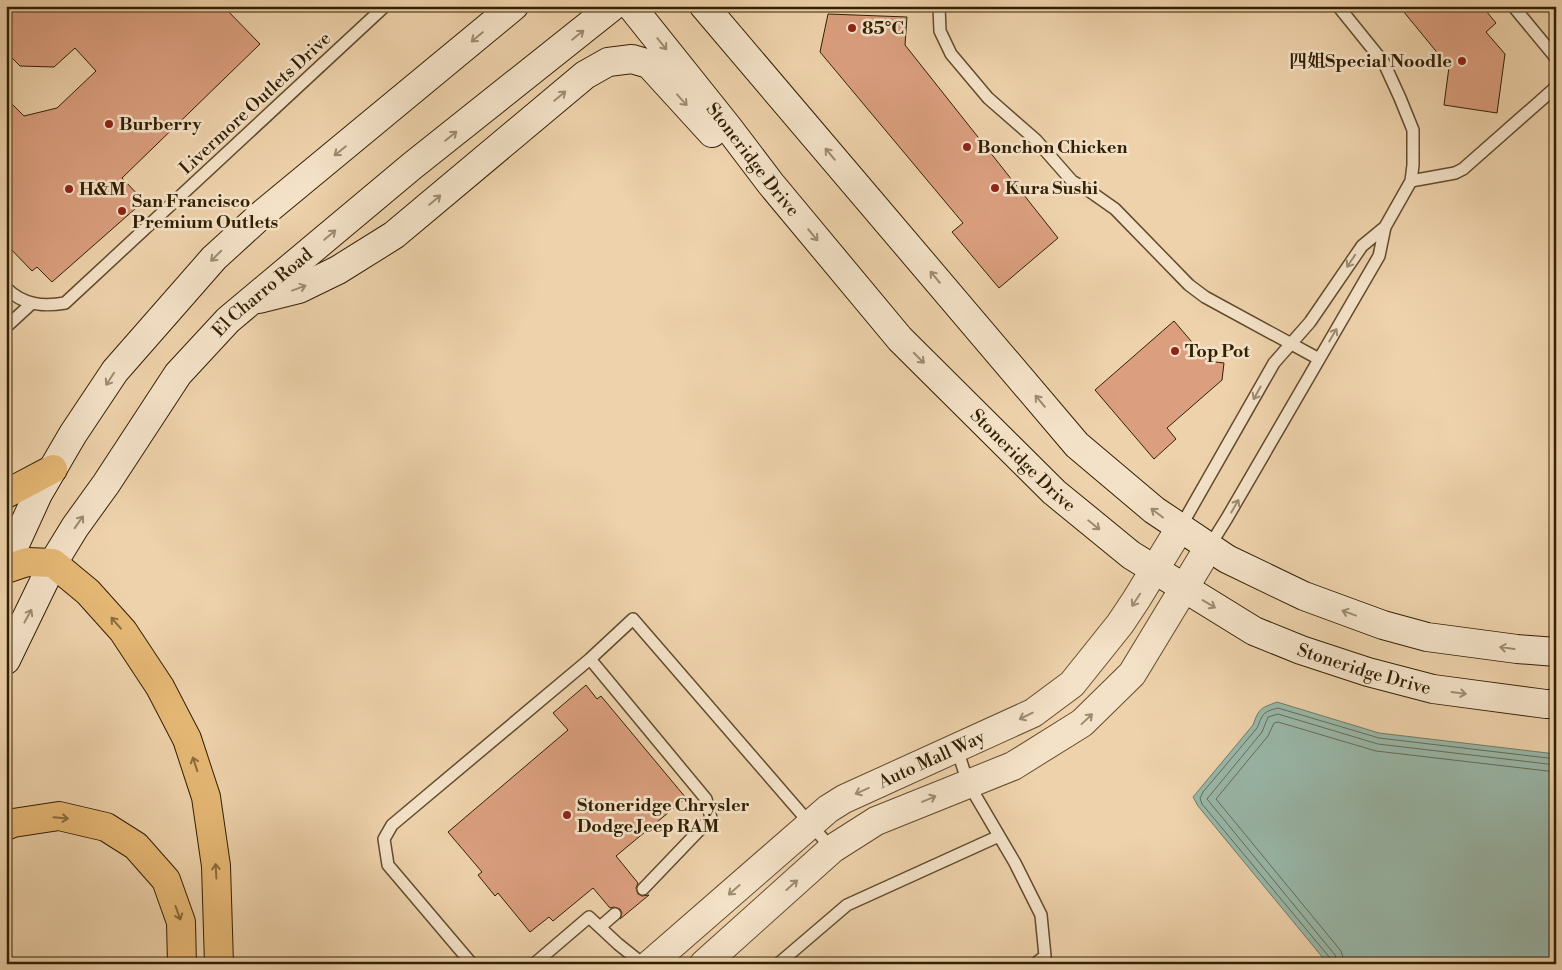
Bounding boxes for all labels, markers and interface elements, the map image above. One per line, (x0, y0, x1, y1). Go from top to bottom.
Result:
place label: 85°C (862, 17, 904, 40)
marker: 85°C (846, 22, 858, 34)
street label: Livermore Outlets Drive (175, 27, 336, 180)
one-way arrow (571, 29, 584, 40)
one-way arrow (470, 32, 483, 43)
one-way arrow (656, 37, 667, 50)
place label: 四姐Special Noodle (1289, 50, 1452, 73)
marker: 四姐Special Noodle (1456, 55, 1468, 67)
one-way arrow (553, 91, 566, 102)
one-way arrow (676, 94, 687, 107)
street label: Stoneridge Drive (701, 98, 804, 222)
place label: Burberry (119, 113, 202, 136)
marker: Burberry (103, 118, 115, 130)
one-way arrow (444, 130, 457, 141)
place label: Bonchon Chicken (977, 136, 1128, 159)
marker: Bonchon Chicken (961, 141, 973, 153)
one-way arrow (334, 145, 347, 156)
one-way arrow (824, 147, 835, 160)
place label: Kura Sushi (1005, 177, 1098, 200)
place label: H&M (79, 178, 126, 201)
marker: Kura Sushi (989, 182, 1001, 194)
marker: H&M (63, 183, 75, 195)
place label: San Francisco Premium Outlets (132, 190, 279, 234)
one-way arrow (428, 195, 441, 206)
marker: San Francisco Premium Outlets (116, 205, 128, 217)
one-way arrow (808, 228, 819, 241)
one-way arrow (323, 230, 336, 241)
street label: El Charro Road (207, 243, 318, 342)
one-way arrow (211, 250, 223, 262)
one-way arrow (1346, 254, 1356, 268)
one-way arrow (929, 271, 941, 284)
one-way arrow (291, 283, 306, 292)
one-way arrow (1329, 328, 1339, 342)
place label: Top Pot (1185, 340, 1250, 363)
marker: Top Pot (1169, 345, 1181, 357)
one-way arrow (912, 352, 925, 364)
one-way arrow (105, 372, 115, 386)
one-way arrow (1252, 385, 1262, 400)
one-way arrow (1034, 395, 1046, 408)
street label: Stoneridge Drive (965, 404, 1080, 517)
one-way arrow (1230, 499, 1240, 513)
one-way arrow (1150, 508, 1164, 518)
one-way arrow (74, 515, 84, 529)
one-way arrow (1087, 519, 1100, 530)
one-way arrow (1131, 592, 1141, 606)
one-way arrow (1202, 599, 1216, 609)
one-way arrow (1342, 608, 1357, 617)
one-way arrow (24, 609, 33, 624)
one-way arrow (111, 617, 122, 630)
street label: Stoneridge Drive (1294, 639, 1433, 700)
one-way arrow (1500, 643, 1516, 653)
one-way arrow (1451, 688, 1467, 698)
one-way arrow (1019, 712, 1034, 721)
one-way arrow (1080, 713, 1093, 724)
street label: Auto Mall Way (874, 725, 989, 794)
one-way arrow (190, 756, 199, 772)
one-way arrow (855, 787, 870, 796)
place label: Stoneridge Chrysler Dodge Jeep RAM (577, 794, 750, 838)
one-way arrow (921, 794, 936, 804)
marker: Stoneridge Chrysler Dodge Jeep RAM (561, 809, 573, 821)
one-way arrow (52, 813, 68, 822)
one-way arrow (212, 864, 221, 880)
one-way arrow (786, 879, 799, 890)
one-way arrow (728, 884, 741, 895)
one-way arrow (174, 905, 183, 920)

